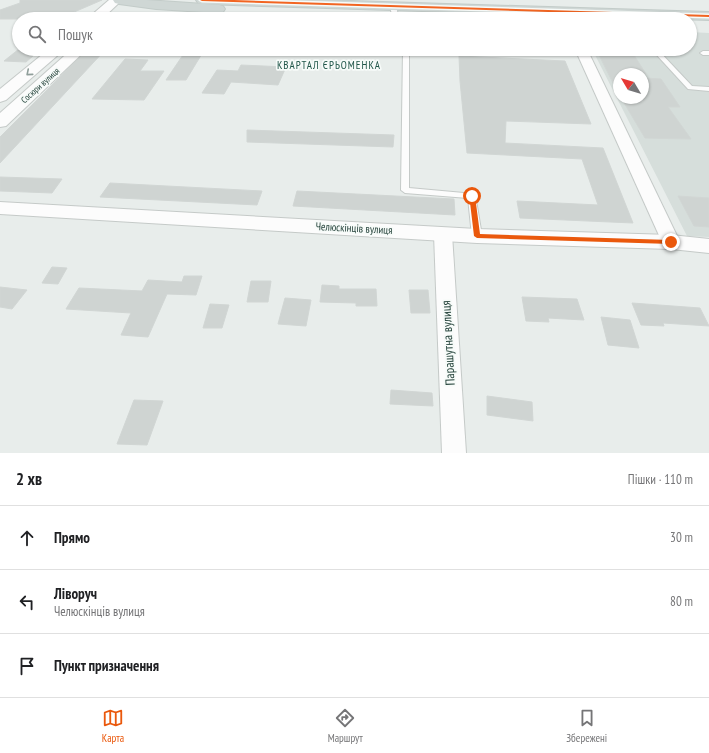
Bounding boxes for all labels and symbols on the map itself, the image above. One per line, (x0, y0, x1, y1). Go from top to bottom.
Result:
district label: КВАРТАЛ ЄРЬОМЕНКА (277, 58, 381, 72)
street label: Сосюри вулиця (19, 65, 61, 105)
north arrow (613, 68, 649, 104)
one-way arrow (26, 69, 34, 76)
route start (463, 187, 481, 205)
street label: Челюскінців вулиця (315, 219, 393, 237)
route end (662, 233, 680, 251)
street label: Парашутна вулиця (437, 300, 459, 386)

